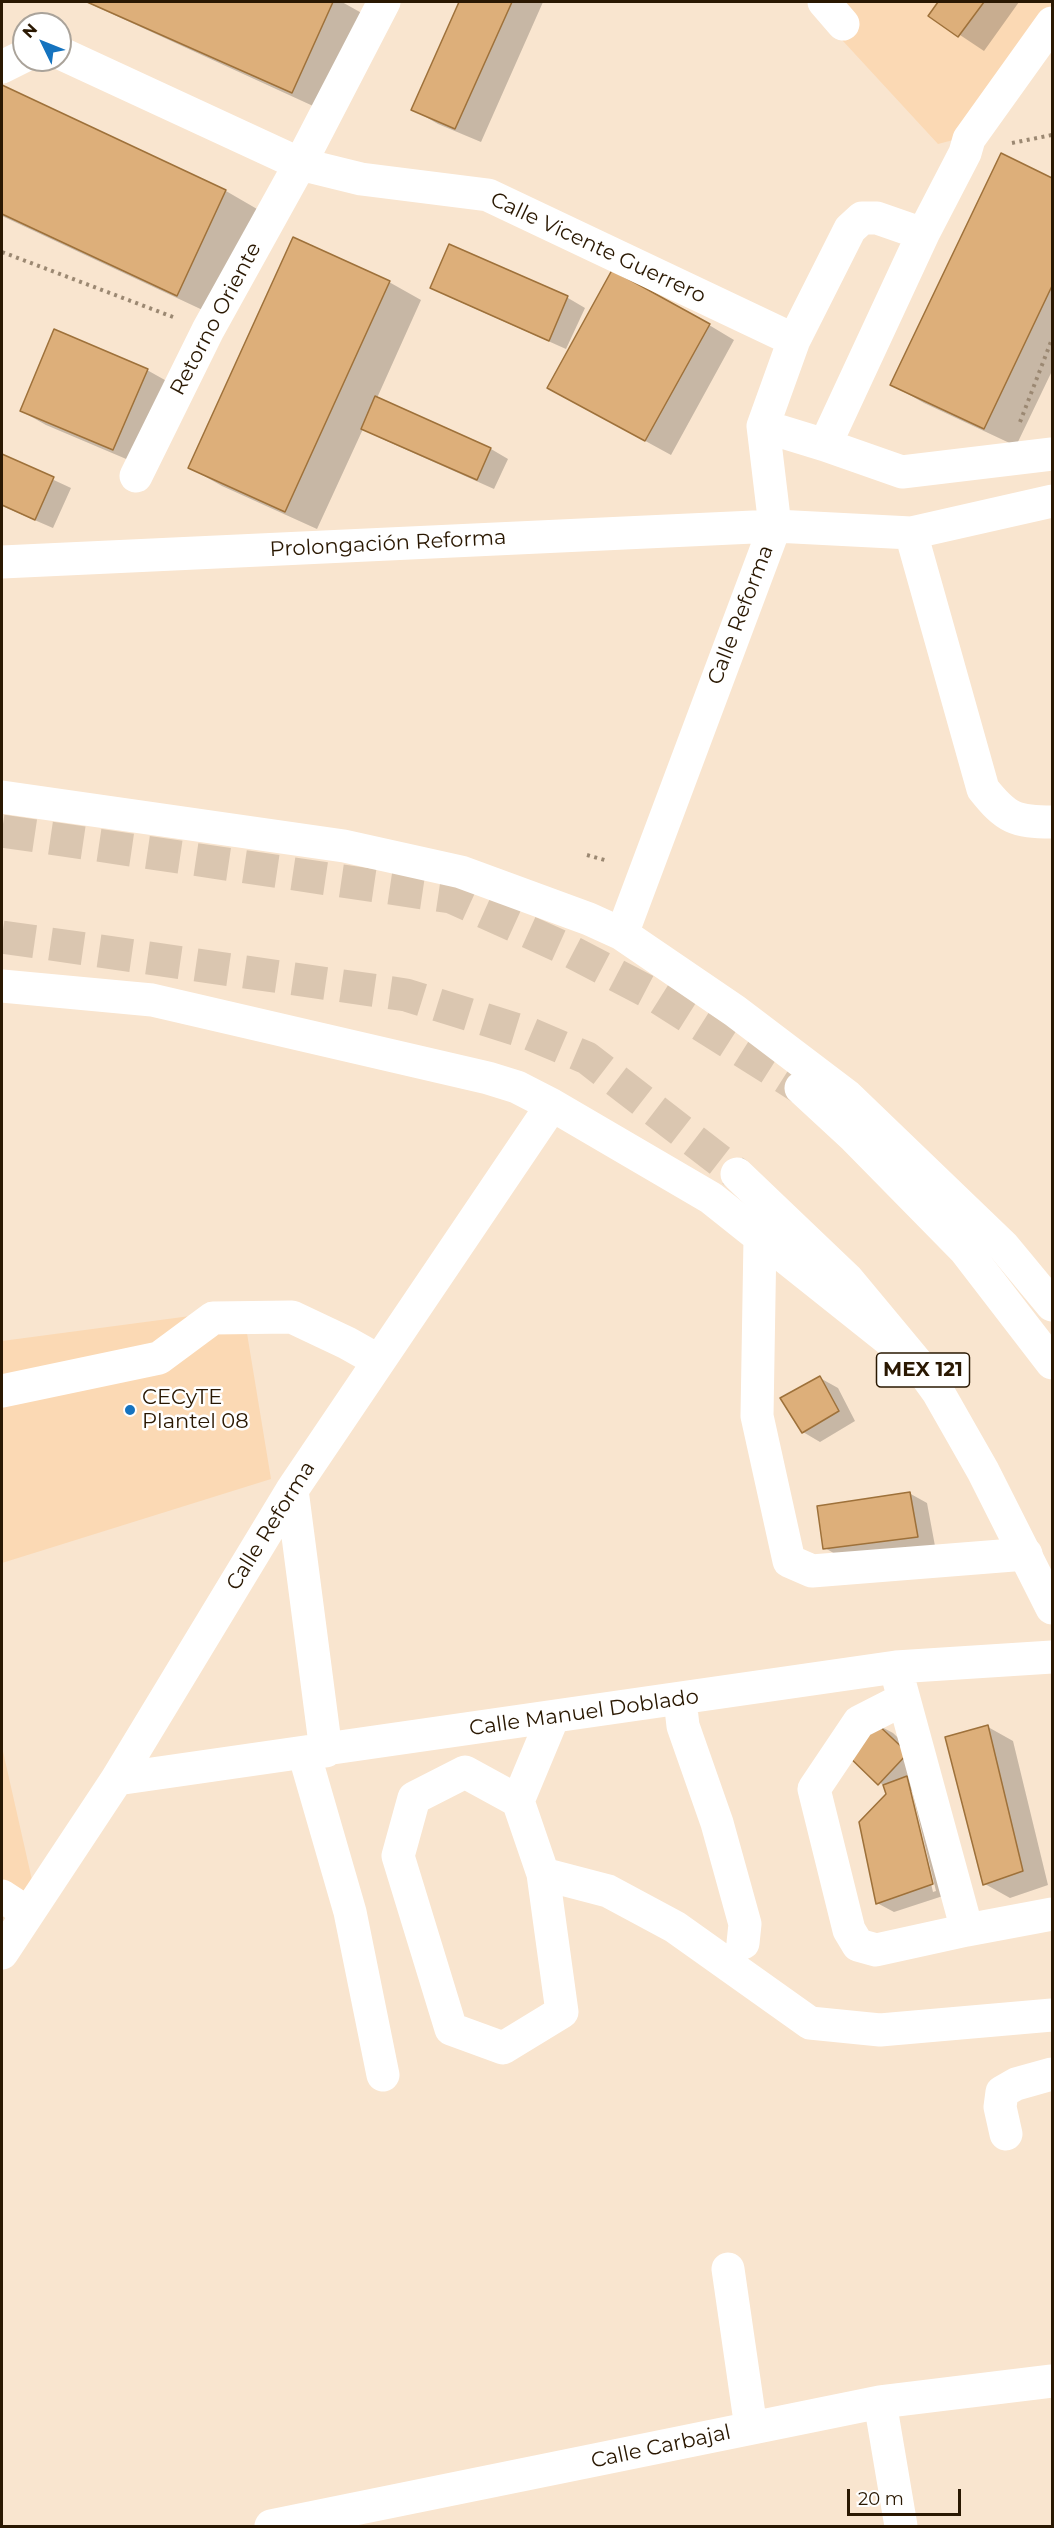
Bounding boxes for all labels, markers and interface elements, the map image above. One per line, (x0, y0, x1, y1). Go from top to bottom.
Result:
north arrow (12, 12, 72, 72)
text: N (19, 20, 41, 42)
street label: Calle Vicente Guerrero (486, 187, 710, 309)
street label: Retorno Oriente (165, 238, 267, 400)
street label: Prolongación Reforma (269, 525, 507, 563)
street label: Calle Reforma (703, 542, 779, 688)
road number: MEX 121 (876, 1353, 970, 1387)
place label: CECyTE Plantel 08 (142, 1385, 249, 1435)
marker: CECyTE Plantel 08 (123, 1403, 137, 1417)
street label: Calle Reforma (221, 1457, 321, 1595)
street label: Calle Manuel Doblado (468, 1684, 700, 1742)
street label: Calle Carbajal (589, 2420, 733, 2474)
scale bar (850, 2477, 964, 2515)
text: 20 m (858, 2488, 904, 2510)

